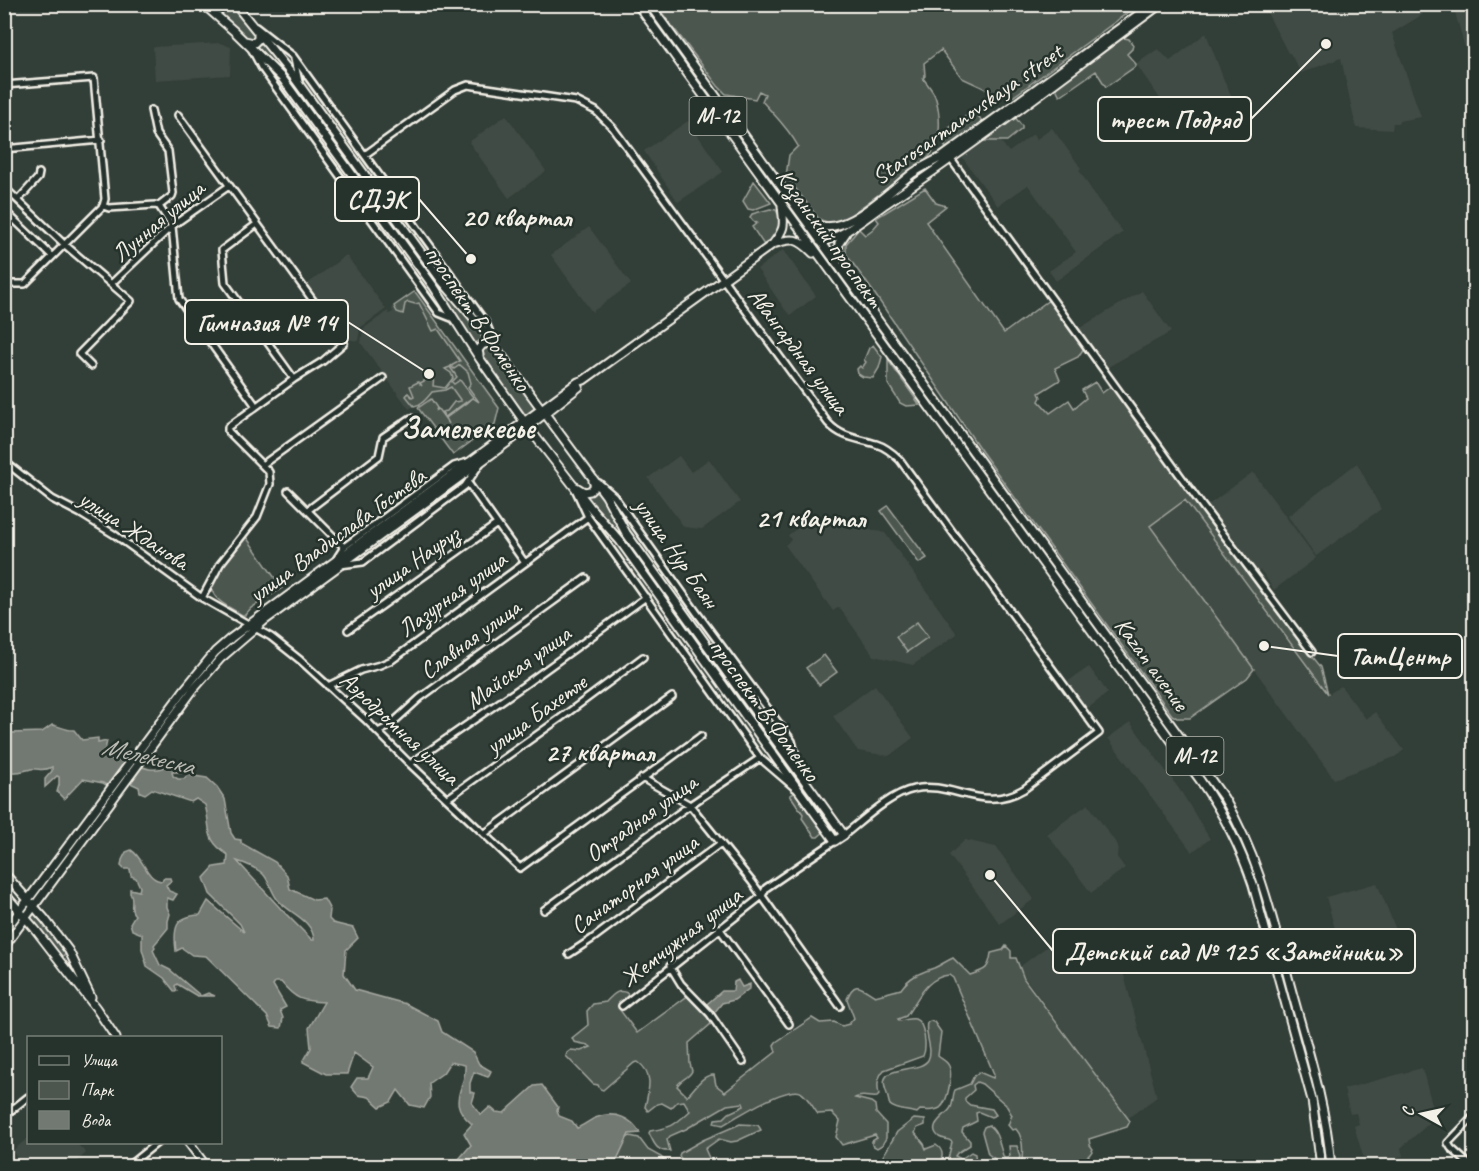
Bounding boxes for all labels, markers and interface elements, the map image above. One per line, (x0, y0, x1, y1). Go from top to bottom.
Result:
street label: Starosarmanovskaya street (866, 36, 1070, 191)
road number: М-12 (690, 97, 746, 135)
callout: трест Подряд (1098, 97, 1251, 141)
text: трест Подряд (1110, 103, 1243, 136)
street label: Казанский проспект (769, 163, 891, 314)
street label: Лунная улица (105, 172, 212, 268)
callout: СДЭК (335, 177, 419, 221)
text: СДЭК (347, 183, 413, 216)
district label: 20 квартал (462, 200, 573, 234)
street label: проспект В.Фоменко (418, 239, 539, 398)
street label: Авангардная улица (742, 282, 857, 422)
callout: Гимназия № 14 (185, 300, 348, 344)
text: Гимназия № 14 (197, 306, 340, 339)
district label: Замелекесье (401, 409, 537, 447)
street label: улица Владислава Гостева (241, 460, 433, 610)
street label: улица Жданова (72, 482, 196, 578)
street label: улица Нур Баян (627, 490, 727, 616)
district label: 21 квартал (756, 501, 867, 535)
street label: улица Науруз (358, 518, 467, 607)
street label: Лазурная улица (392, 544, 514, 644)
street label: Славная улица (414, 591, 528, 686)
street label: Kazan avenue (1108, 611, 1197, 718)
street label: Майская улица (459, 618, 578, 715)
street label: проспект В.Фоменко (703, 633, 828, 789)
callout: ТатЦентр (1338, 634, 1462, 678)
text: ТатЦентр (1350, 640, 1452, 673)
street label: Аэродромная улица (334, 665, 467, 792)
street label: улица Бахетле (478, 666, 594, 762)
water label: Мелекеска (99, 729, 200, 783)
district label: 27 квартал (545, 735, 656, 769)
road number: М-12 (1166, 737, 1224, 775)
street label: Отрадная улица (579, 766, 704, 869)
street label: Санаторная улица (564, 827, 705, 940)
street label: Жемчужная улица (614, 879, 749, 994)
callout: Детский сад № 125 «Затейники» (1053, 929, 1415, 973)
text: Детский сад № 125 «Затейники» (1065, 935, 1404, 968)
legend (27, 1036, 222, 1144)
text: Улица (81, 1049, 118, 1071)
text: Парк (81, 1079, 115, 1101)
north arrow (1392, 1084, 1452, 1144)
text: С (1398, 1105, 1419, 1117)
text: Вода (81, 1109, 112, 1131)

